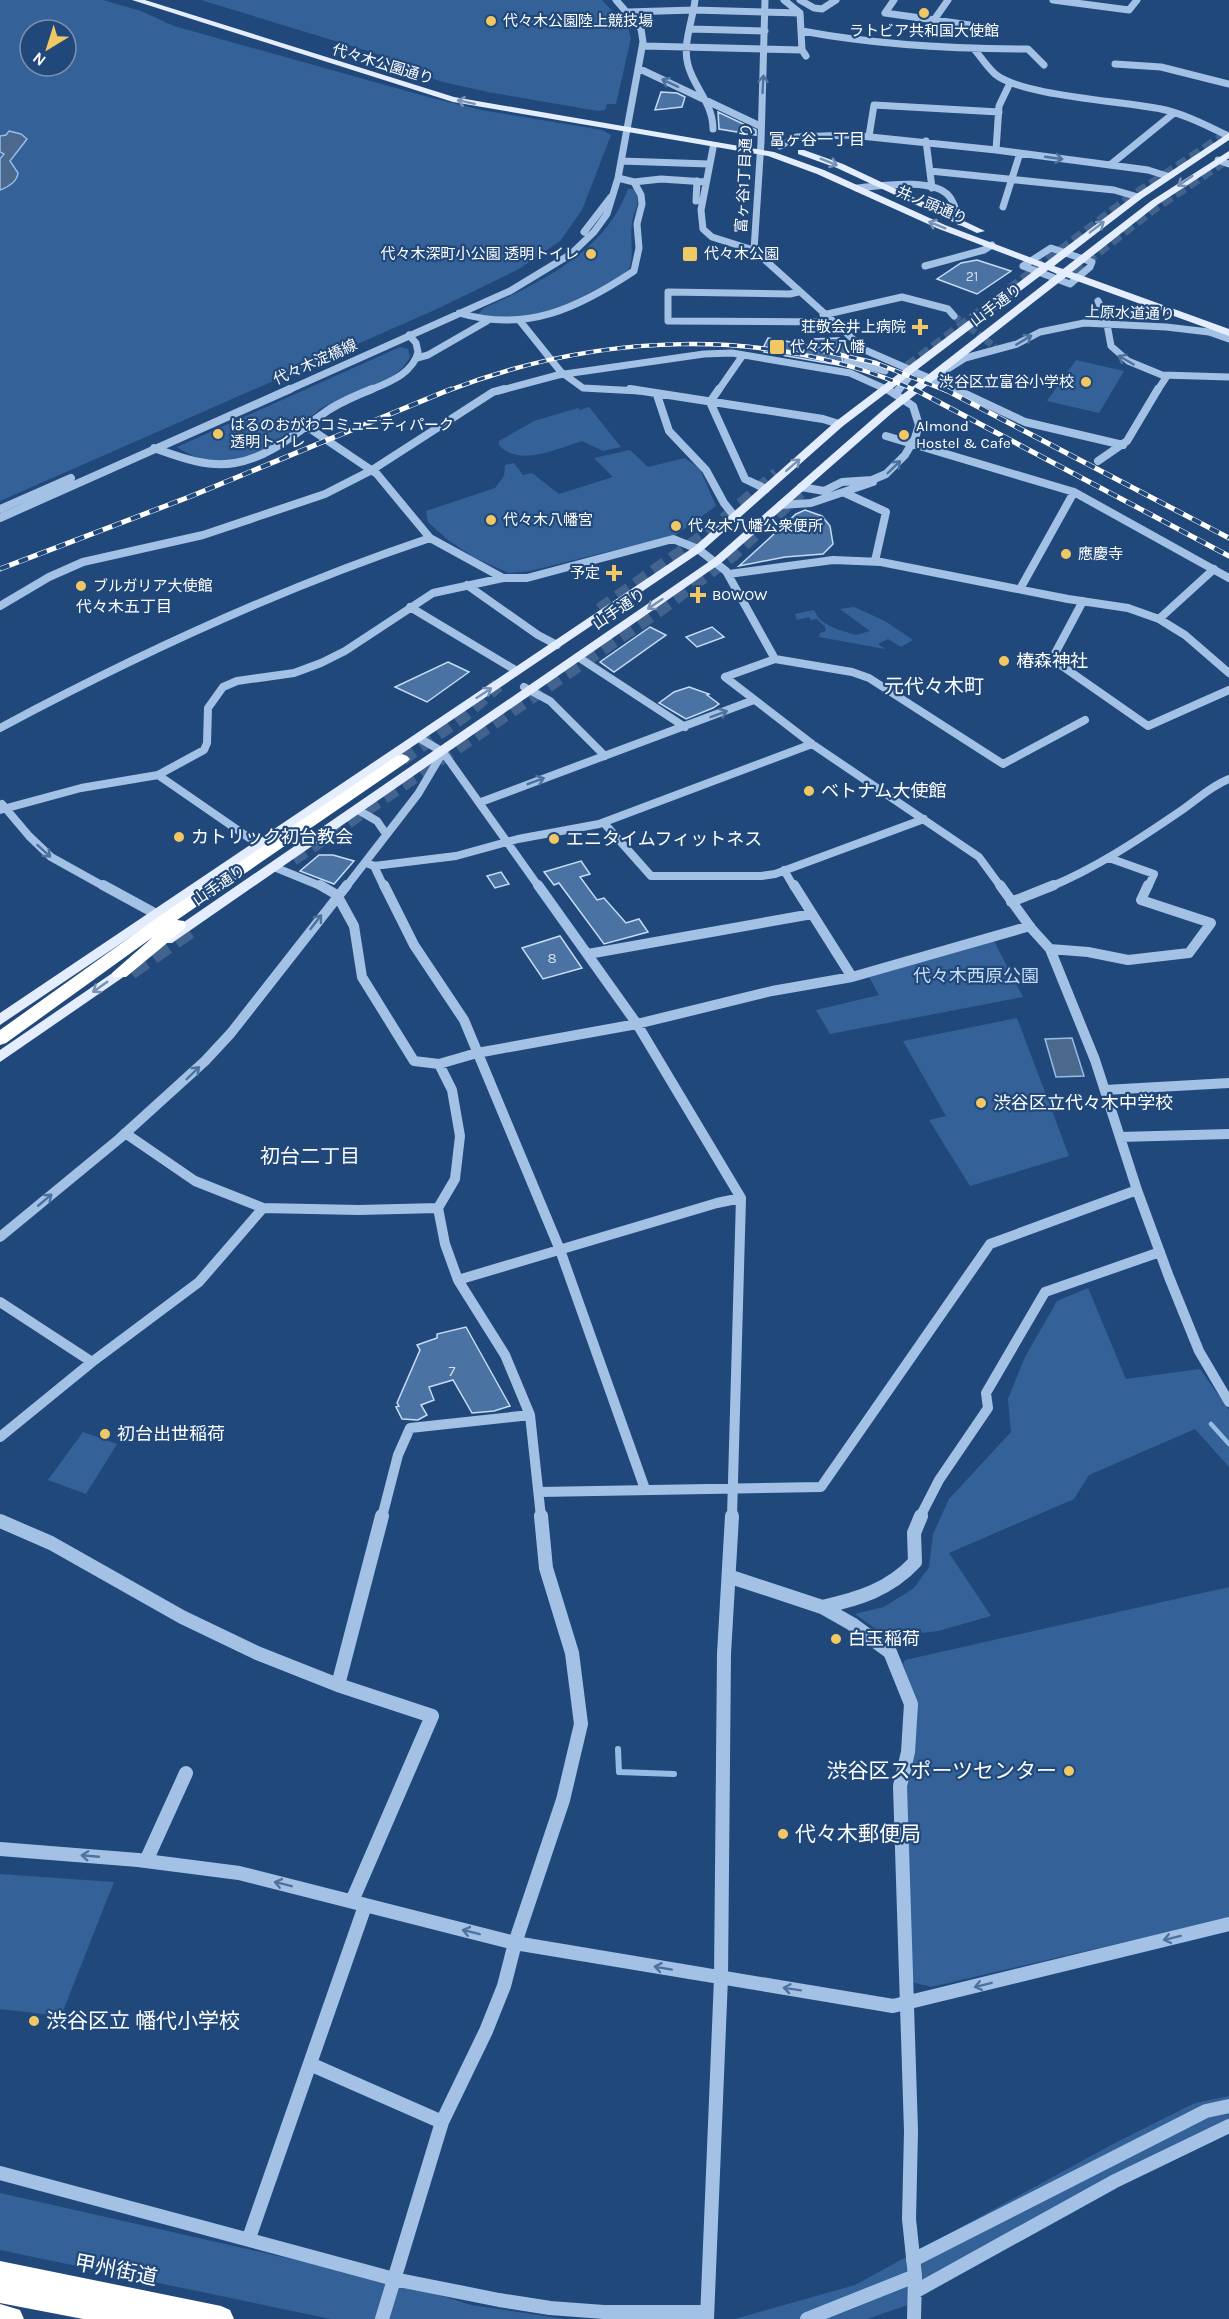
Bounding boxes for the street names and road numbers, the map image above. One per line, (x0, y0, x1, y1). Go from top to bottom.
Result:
street label: 代々木公園通り (330, 40, 436, 88)
street label: 富ヶ谷1丁目通り (732, 123, 756, 233)
street label: 井ノ頭通り (894, 182, 970, 228)
street label: 山手通り (967, 280, 1025, 330)
street label: 上原水道通り (1085, 302, 1175, 324)
street label: 代々木淀橋線 (270, 335, 360, 389)
street label: 山手通り (589, 585, 649, 633)
street label: 山手通り (189, 861, 249, 909)
street label: 甲州街道 (72, 2250, 160, 2290)

